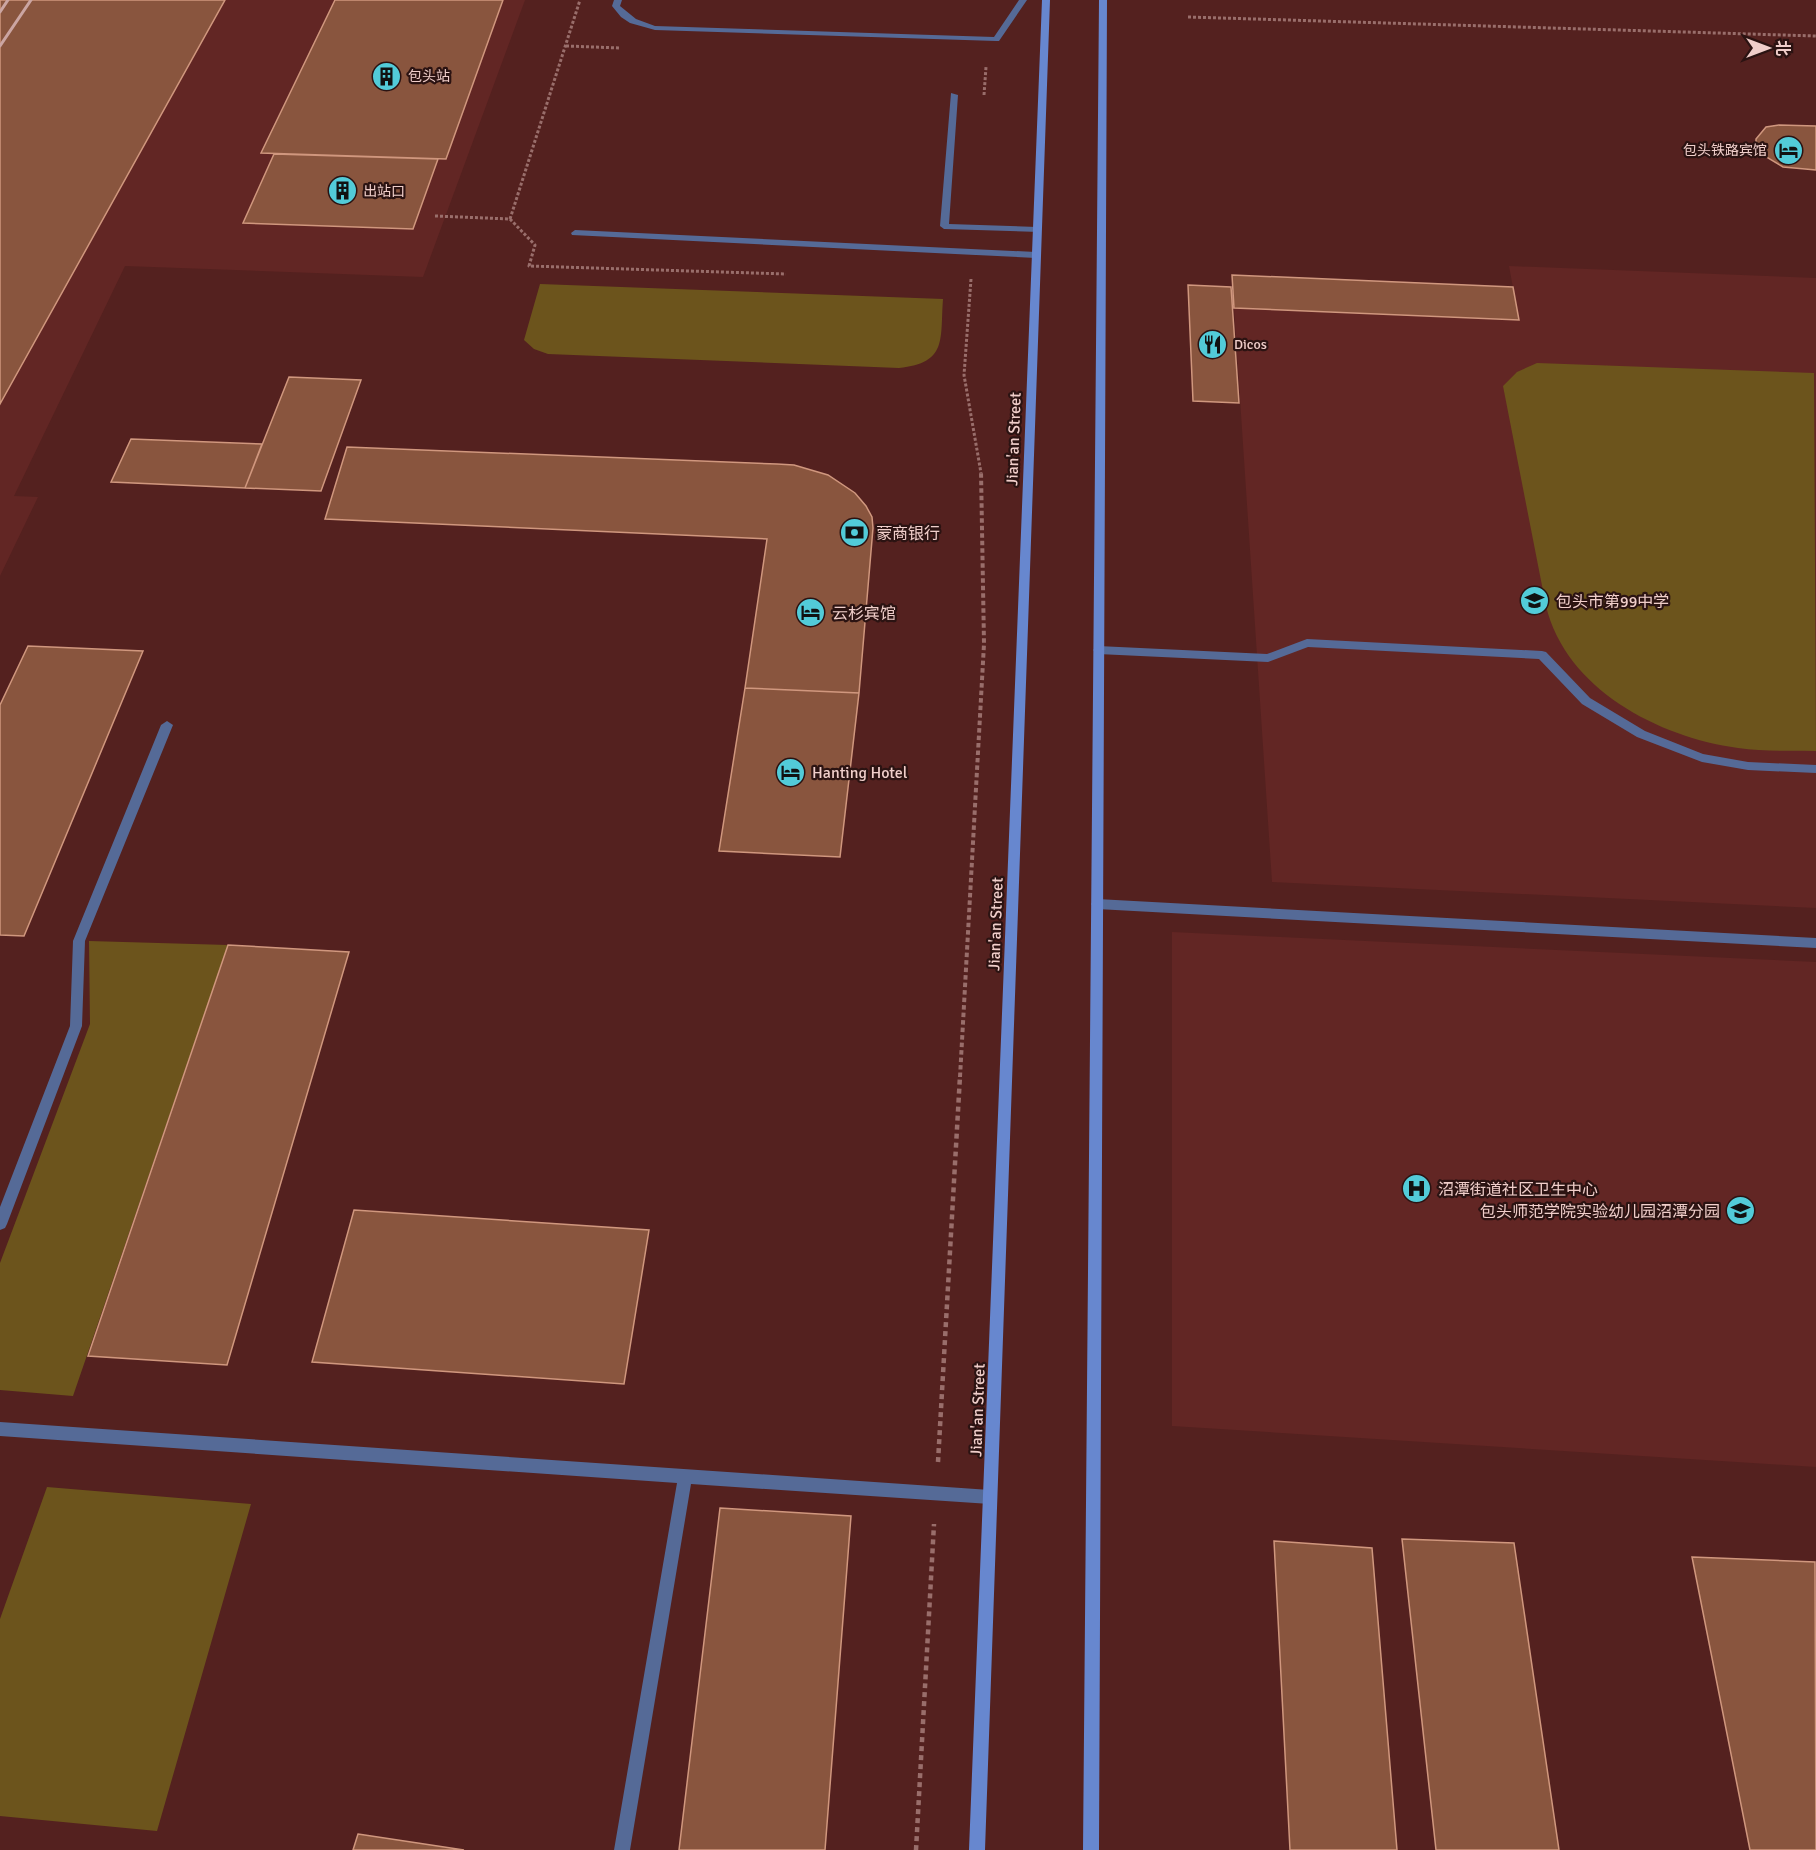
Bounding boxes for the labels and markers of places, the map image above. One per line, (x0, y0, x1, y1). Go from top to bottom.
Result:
building icon: 包头站 (371, 60, 403, 92)
place label: 包头站 (408, 68, 450, 85)
hotel icon: 包头铁路宾馆 (1772, 134, 1804, 166)
place label: 包头铁路宾馆 (1683, 142, 1767, 159)
building icon: 出站口 (326, 175, 358, 207)
place label: 出站口 (363, 183, 405, 200)
restaurant icon: Dicos (1197, 328, 1229, 360)
place label: Dicos (1234, 336, 1267, 353)
bank icon: 蒙商银行 (839, 517, 871, 549)
place label: 蒙商银行 (876, 524, 940, 544)
school or university icon: 包头市第99中学 (1519, 585, 1551, 617)
place label: 包头市第99中学 (1556, 592, 1669, 612)
hotel icon: 云杉宾馆 (795, 597, 827, 629)
place label: 云杉宾馆 (832, 604, 896, 624)
hotel icon: Hanting Hotel (775, 756, 807, 788)
place label: Hanting Hotel (812, 763, 908, 783)
hospital icon: 沼潭街道社区卫生中心 (1401, 1173, 1433, 1205)
place label: 沼潭街道社区卫生中心 (1438, 1180, 1598, 1200)
school or university icon: 包头师范学院实验幼儿园沼潭分园 (1725, 1195, 1757, 1227)
place label: 包头师范学院实验幼儿园沼潭分园 (1480, 1202, 1720, 1222)

